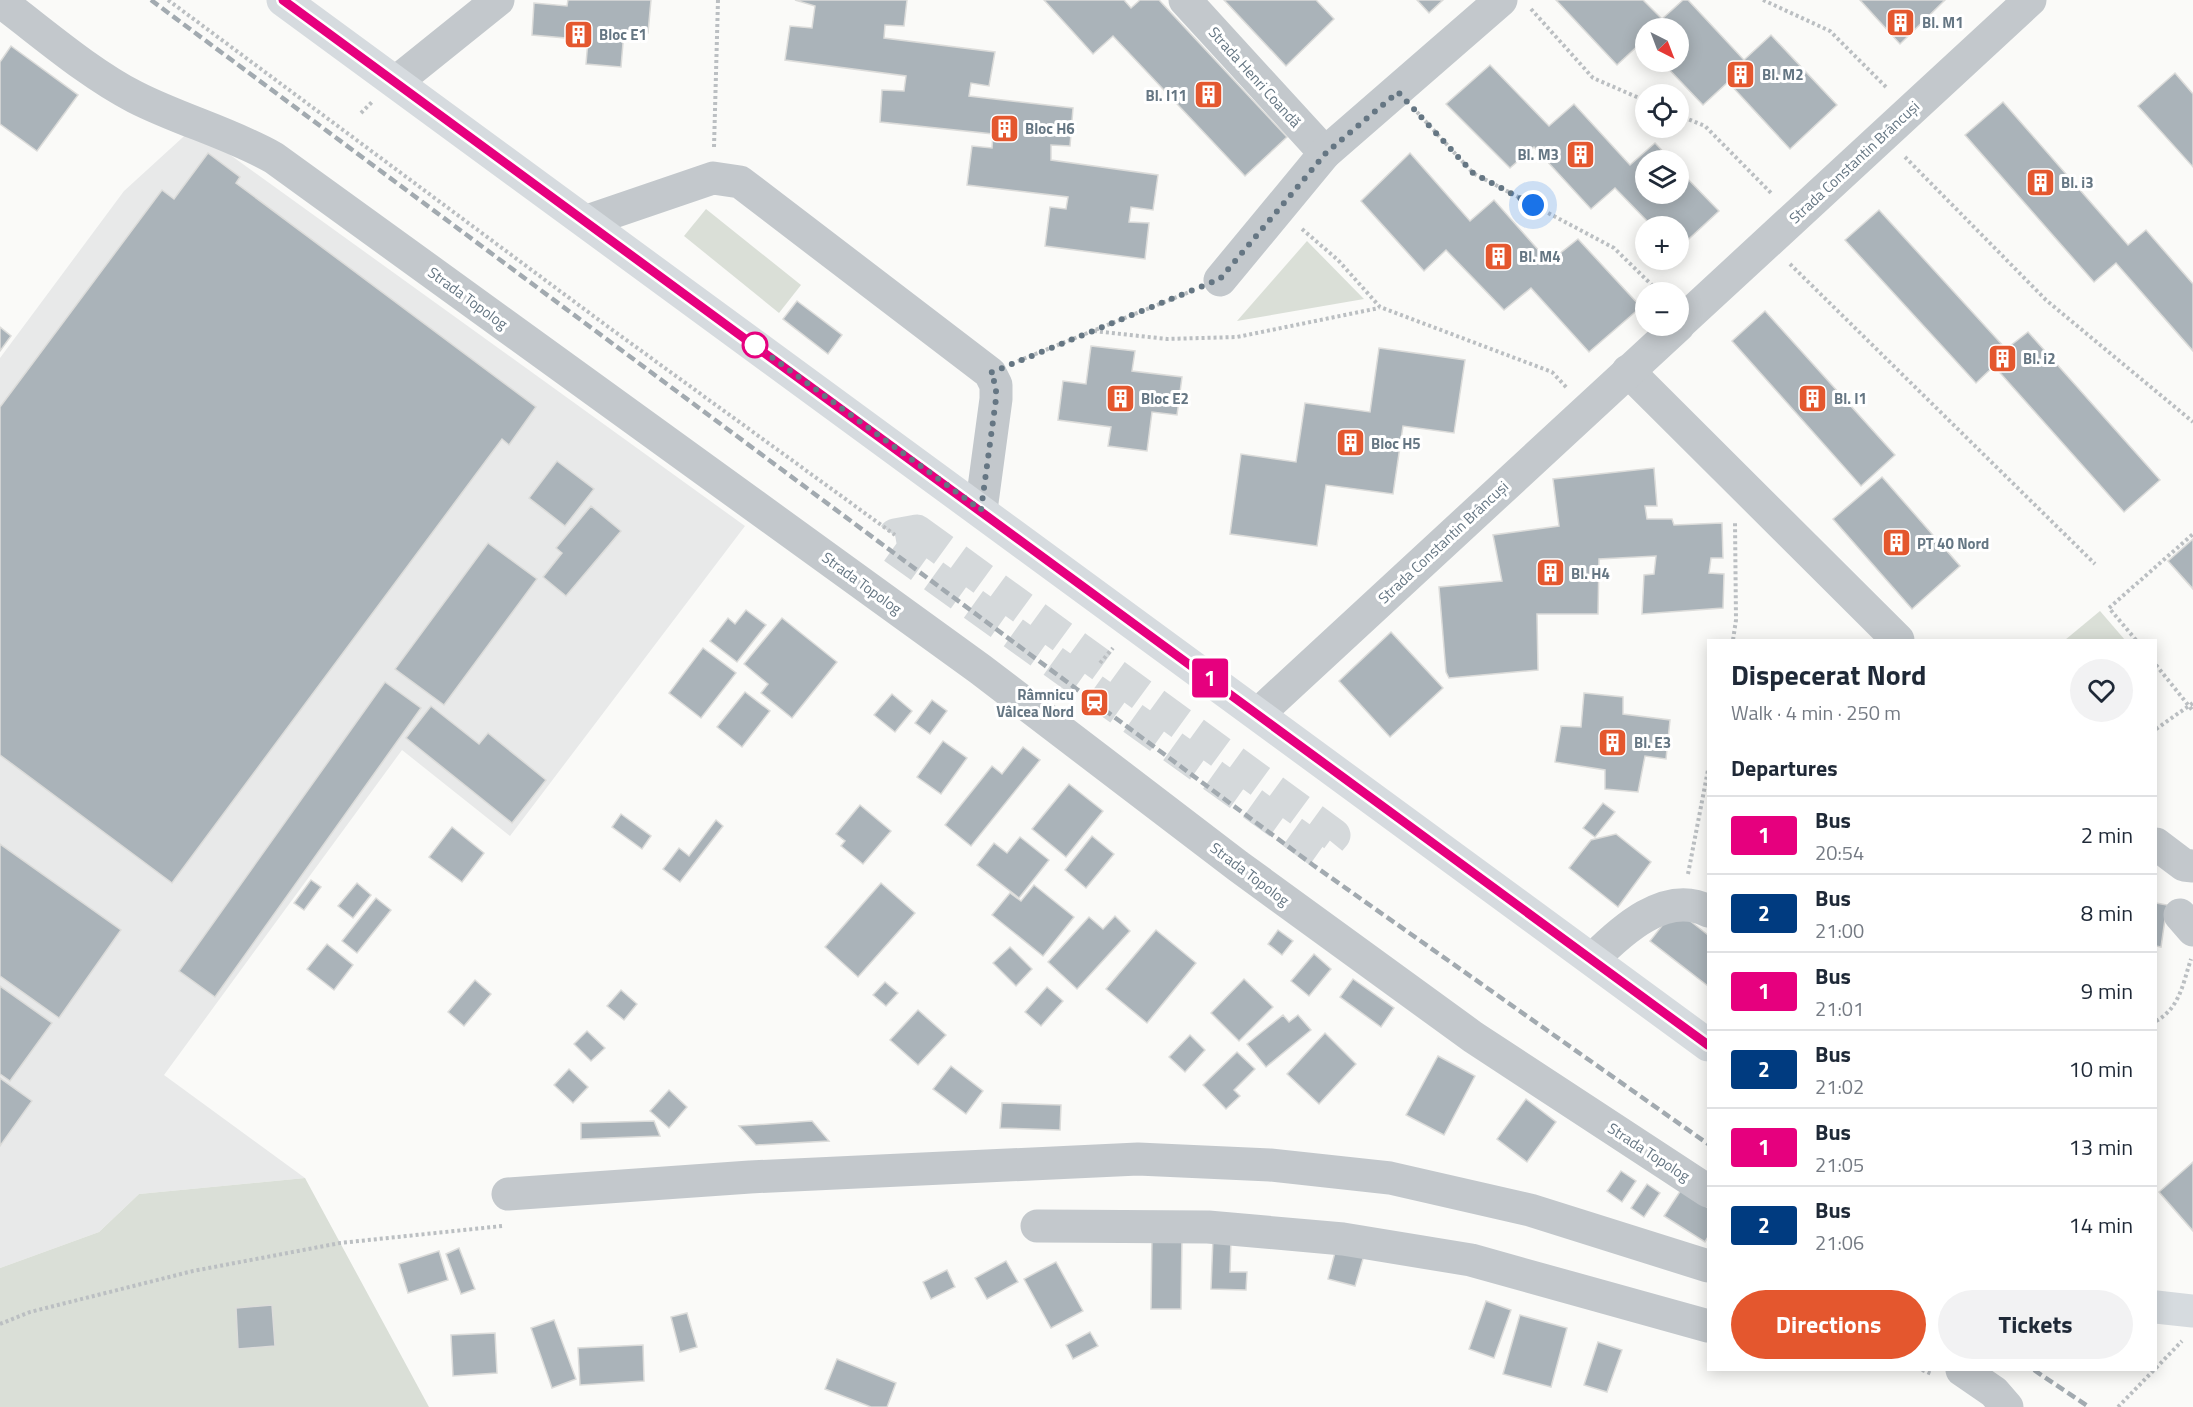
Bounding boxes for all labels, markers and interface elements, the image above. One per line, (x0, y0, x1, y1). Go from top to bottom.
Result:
building icon: Bl. M1 (1885, 6, 1917, 38)
place label: Bl. M1 (1922, 11, 1964, 34)
building icon: Bloc E1 (562, 18, 594, 50)
north arrow (1635, 18, 1689, 72)
map controls (1635, 18, 1689, 336)
street label: Strada Henri Coandă (1203, 21, 1307, 133)
place label: Bloc E1 (599, 23, 647, 46)
building icon: Bl. M2 (1725, 58, 1757, 90)
place label: Bl. M2 (1762, 63, 1804, 86)
building icon: Bl. I11 (1192, 79, 1224, 111)
place label: Bl. I11 (1146, 84, 1187, 107)
button: locate (1635, 84, 1689, 138)
street label: Strada Constantin Brâncuși (1784, 95, 1924, 229)
building icon: Bloc H6 (988, 112, 1020, 144)
place label: Bloc H6 (1025, 117, 1075, 140)
building icon: Bl. M3 (1564, 138, 1596, 170)
place label: Bl. M3 (1517, 143, 1559, 166)
button: layers (1635, 150, 1689, 204)
building icon: Bl. i3 (2024, 166, 2056, 198)
place label: Bl. i3 (2061, 171, 2094, 194)
your location (1518, 190, 1548, 220)
button: + (1635, 216, 1689, 270)
building icon: Bl. M4 (1482, 240, 1514, 272)
place label: Bl. M4 (1519, 245, 1561, 268)
street label: Strada Topolog (423, 261, 513, 335)
button: − (1635, 282, 1689, 336)
unlabelled marker (742, 332, 768, 358)
building icon: Bl. i2 (1986, 342, 2018, 374)
place label: Bl. i2 (2023, 347, 2056, 370)
building icon: Bloc E2 (1104, 382, 1136, 414)
building icon: Bl. I1 (1797, 382, 1829, 414)
place label: Bloc E2 (1141, 387, 1189, 410)
place label: Bl. I1 (1834, 387, 1867, 410)
building icon: Bloc H5 (1334, 427, 1366, 459)
place label: Bloc H5 (1371, 432, 1421, 455)
street label: Strada Constantin Brâncuși (1373, 475, 1513, 609)
building icon: PT 40 Nord (1880, 527, 1912, 559)
place label: PT 40 Nord (1917, 532, 1989, 555)
street label: Strada Topolog (817, 546, 907, 620)
building icon: Bl. H4 (1534, 557, 1566, 589)
place label: Bl. H4 (1571, 562, 1610, 585)
text: Dispecerat Nord (1731, 653, 1926, 696)
line badge: 1 (1190, 658, 1230, 698)
button: heart (2070, 659, 2133, 722)
text: 1 (1204, 662, 1216, 694)
place label: Râmnicu Vâlcea Nord (996, 683, 1074, 723)
station icon: Râmnicu Vâlcea Nord (1079, 687, 1111, 719)
text: Walk · 4 min · 250 m (1731, 697, 1901, 728)
building icon: Bl. E3 (1597, 726, 1629, 758)
place label: Bl. E3 (1634, 731, 1671, 754)
text: Departures (1731, 751, 1838, 785)
text: Bus (1815, 803, 1851, 837)
text: 2 min (2081, 818, 2133, 852)
text: 1 (1758, 819, 1770, 851)
street label: Strada Topolog (1206, 837, 1295, 912)
text: 20:54 (1815, 837, 1864, 868)
text: Bus (1815, 881, 1851, 915)
text: 8 min (2081, 896, 2133, 930)
text: 2 (1758, 897, 1770, 929)
text: 21:00 (1815, 915, 1864, 946)
text: Bus (1815, 959, 1851, 993)
text: 9 min (2081, 974, 2133, 1008)
text: 1 (1758, 975, 1770, 1007)
text: 21:01 (1815, 993, 1864, 1024)
text: Bus (1815, 1037, 1851, 1071)
text: 10 min (2068, 1052, 2133, 1086)
text: 2 (1758, 1053, 1770, 1085)
text: 21:02 (1815, 1071, 1864, 1102)
text: Bus (1815, 1115, 1851, 1149)
street label: Strada Topolog (1603, 1117, 1695, 1187)
text: 13 min (2068, 1130, 2133, 1164)
text: 1 (1758, 1131, 1770, 1163)
text: 21:05 (1815, 1149, 1864, 1180)
text: Bus (1815, 1193, 1851, 1227)
text: 14 min (2068, 1208, 2133, 1242)
text: 2 (1758, 1209, 1770, 1241)
text: 21:06 (1815, 1227, 1864, 1258)
button: Directions (1731, 1290, 1926, 1359)
button: Tickets (1938, 1290, 2133, 1359)

